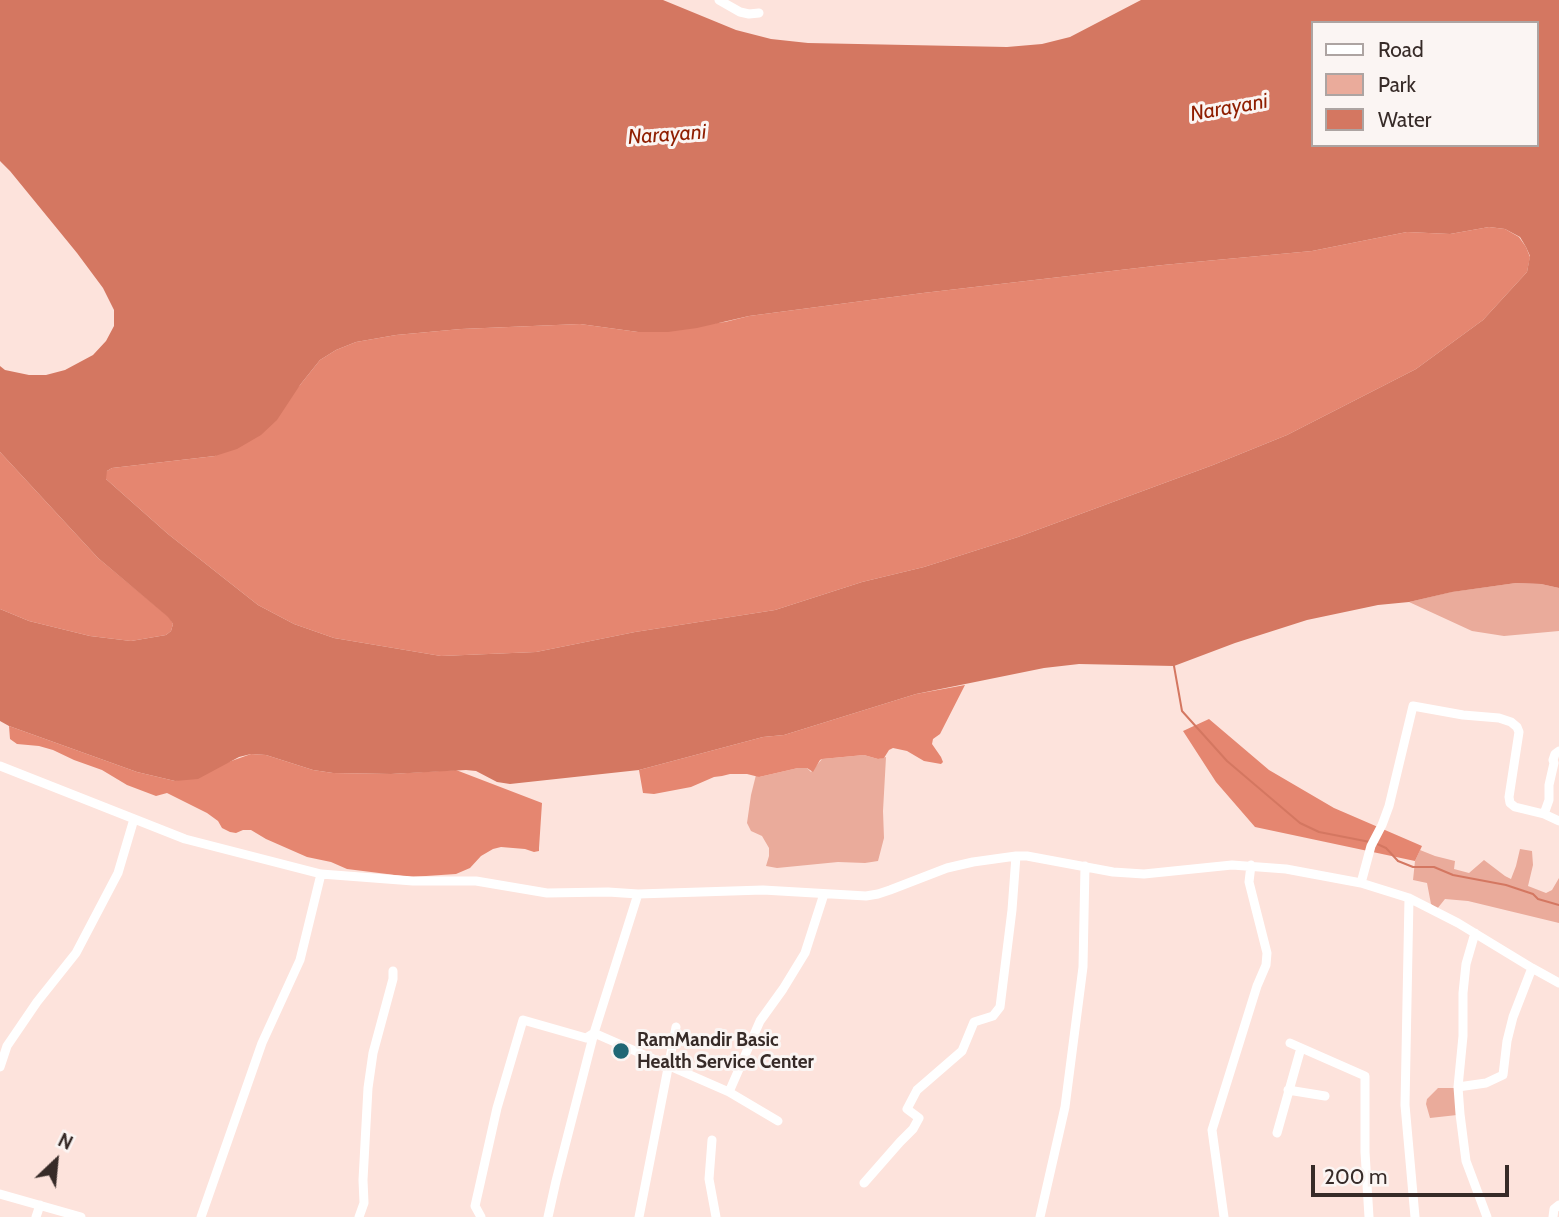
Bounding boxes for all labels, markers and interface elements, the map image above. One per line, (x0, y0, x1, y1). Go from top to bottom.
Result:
legend (1310, 21, 1538, 147)
text: Road (1378, 37, 1424, 62)
text: Park (1378, 72, 1416, 97)
water label: Narayani (1188, 89, 1270, 127)
text: Water (1378, 107, 1431, 132)
water label: Narayani (627, 120, 707, 150)
place label: RamMandir Basic Health Service Center (637, 1029, 814, 1073)
marker: RamMandir Basic Health Service Center (611, 1041, 631, 1061)
north arrow (21, 1126, 91, 1196)
text: N (54, 1128, 77, 1155)
scale bar (1314, 1150, 1512, 1194)
text: 200 m (1324, 1164, 1387, 1189)

